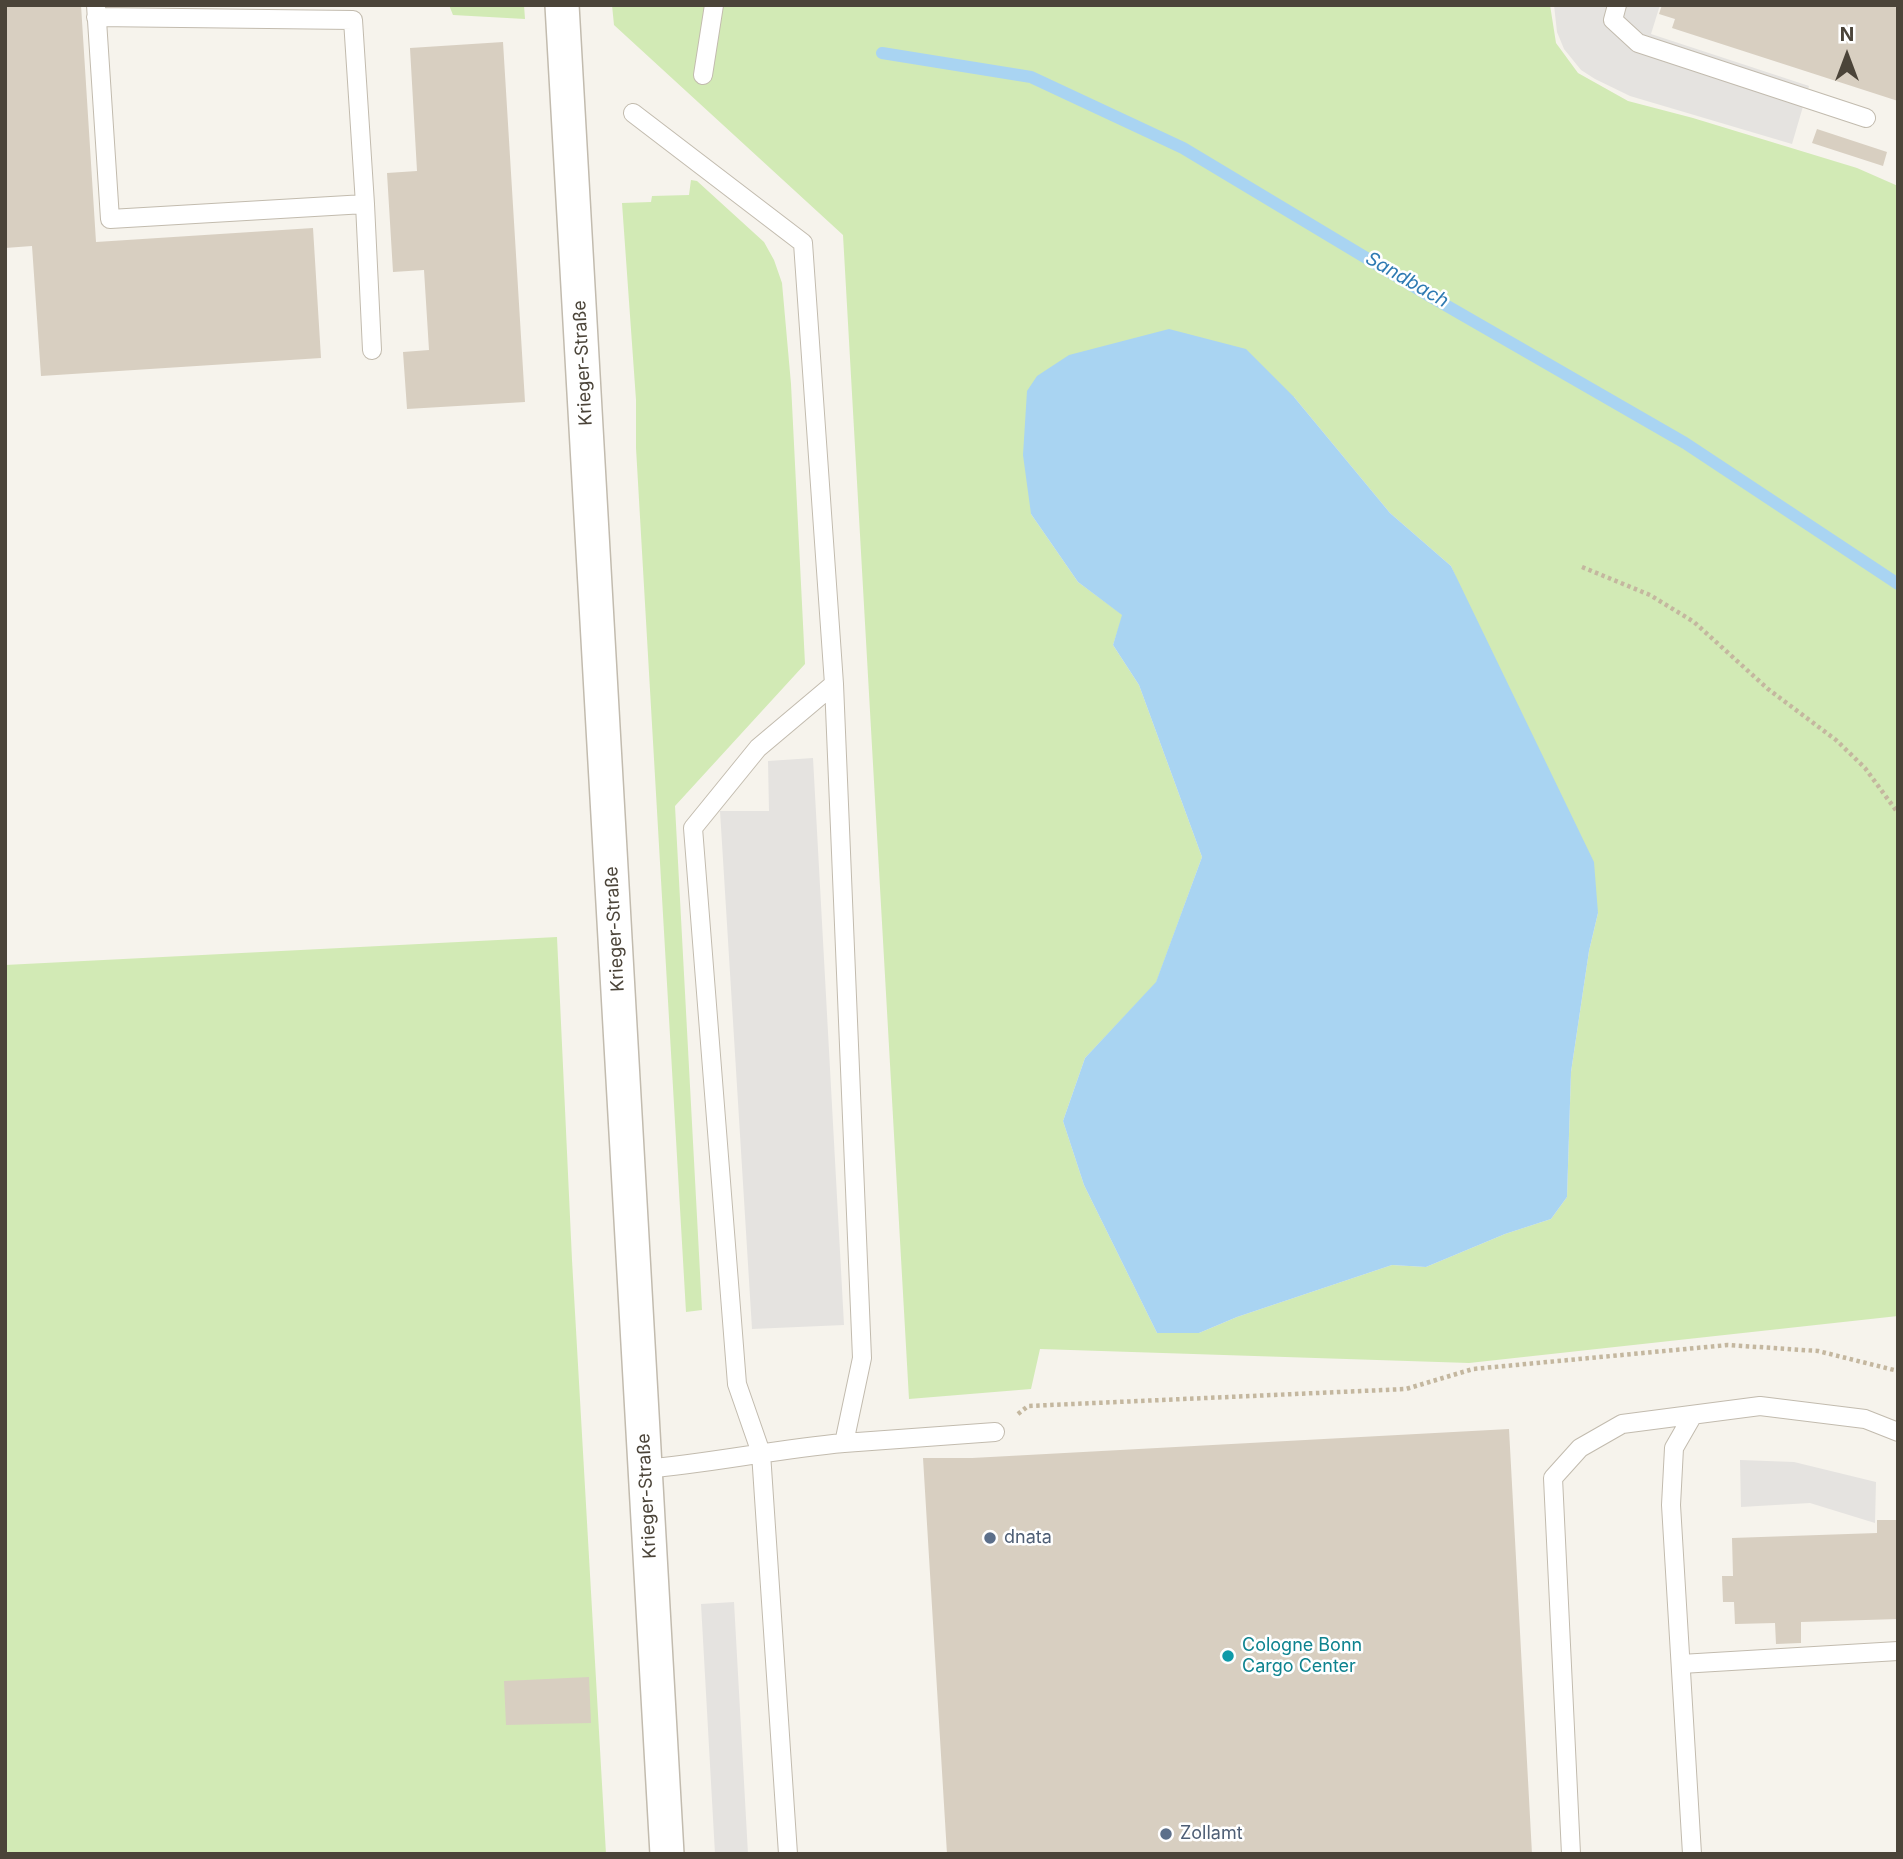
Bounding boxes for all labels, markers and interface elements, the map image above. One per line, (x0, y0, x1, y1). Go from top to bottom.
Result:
north arrow (1812, 21, 1882, 91)
text: N (1840, 23, 1854, 46)
water label: Sandbach (1361, 247, 1453, 313)
street label: Krieger-Straße (569, 300, 597, 426)
street label: Krieger-Straße (601, 866, 629, 992)
street label: Krieger-Straße (633, 1433, 661, 1559)
place label: dnata (1004, 1527, 1052, 1549)
marker: dnata (982, 1530, 998, 1546)
place label: Cologne Bonn Cargo Center (1242, 1635, 1362, 1678)
marker: Cologne Bonn Cargo Center (1220, 1648, 1236, 1664)
place label: Zollamt (1180, 1823, 1243, 1845)
marker: Zollamt (1158, 1826, 1174, 1842)

